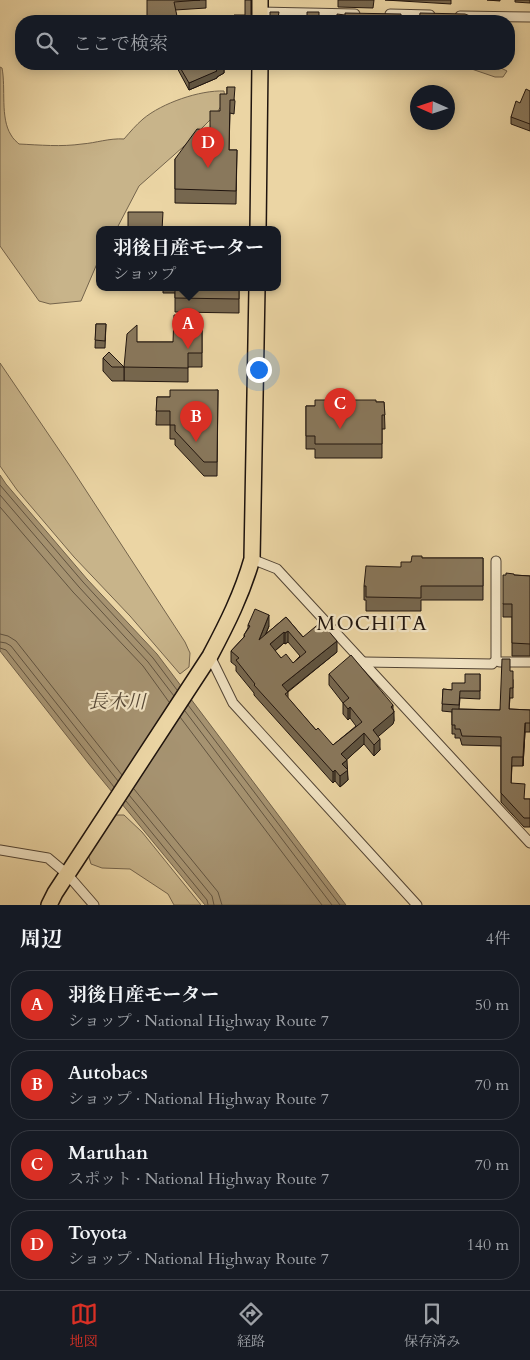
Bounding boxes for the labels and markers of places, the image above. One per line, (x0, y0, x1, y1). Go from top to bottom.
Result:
pin: D (192, 127, 224, 168)
pin: A (172, 308, 204, 349)
pin: C (324, 388, 356, 429)
pin: B (180, 401, 212, 442)

